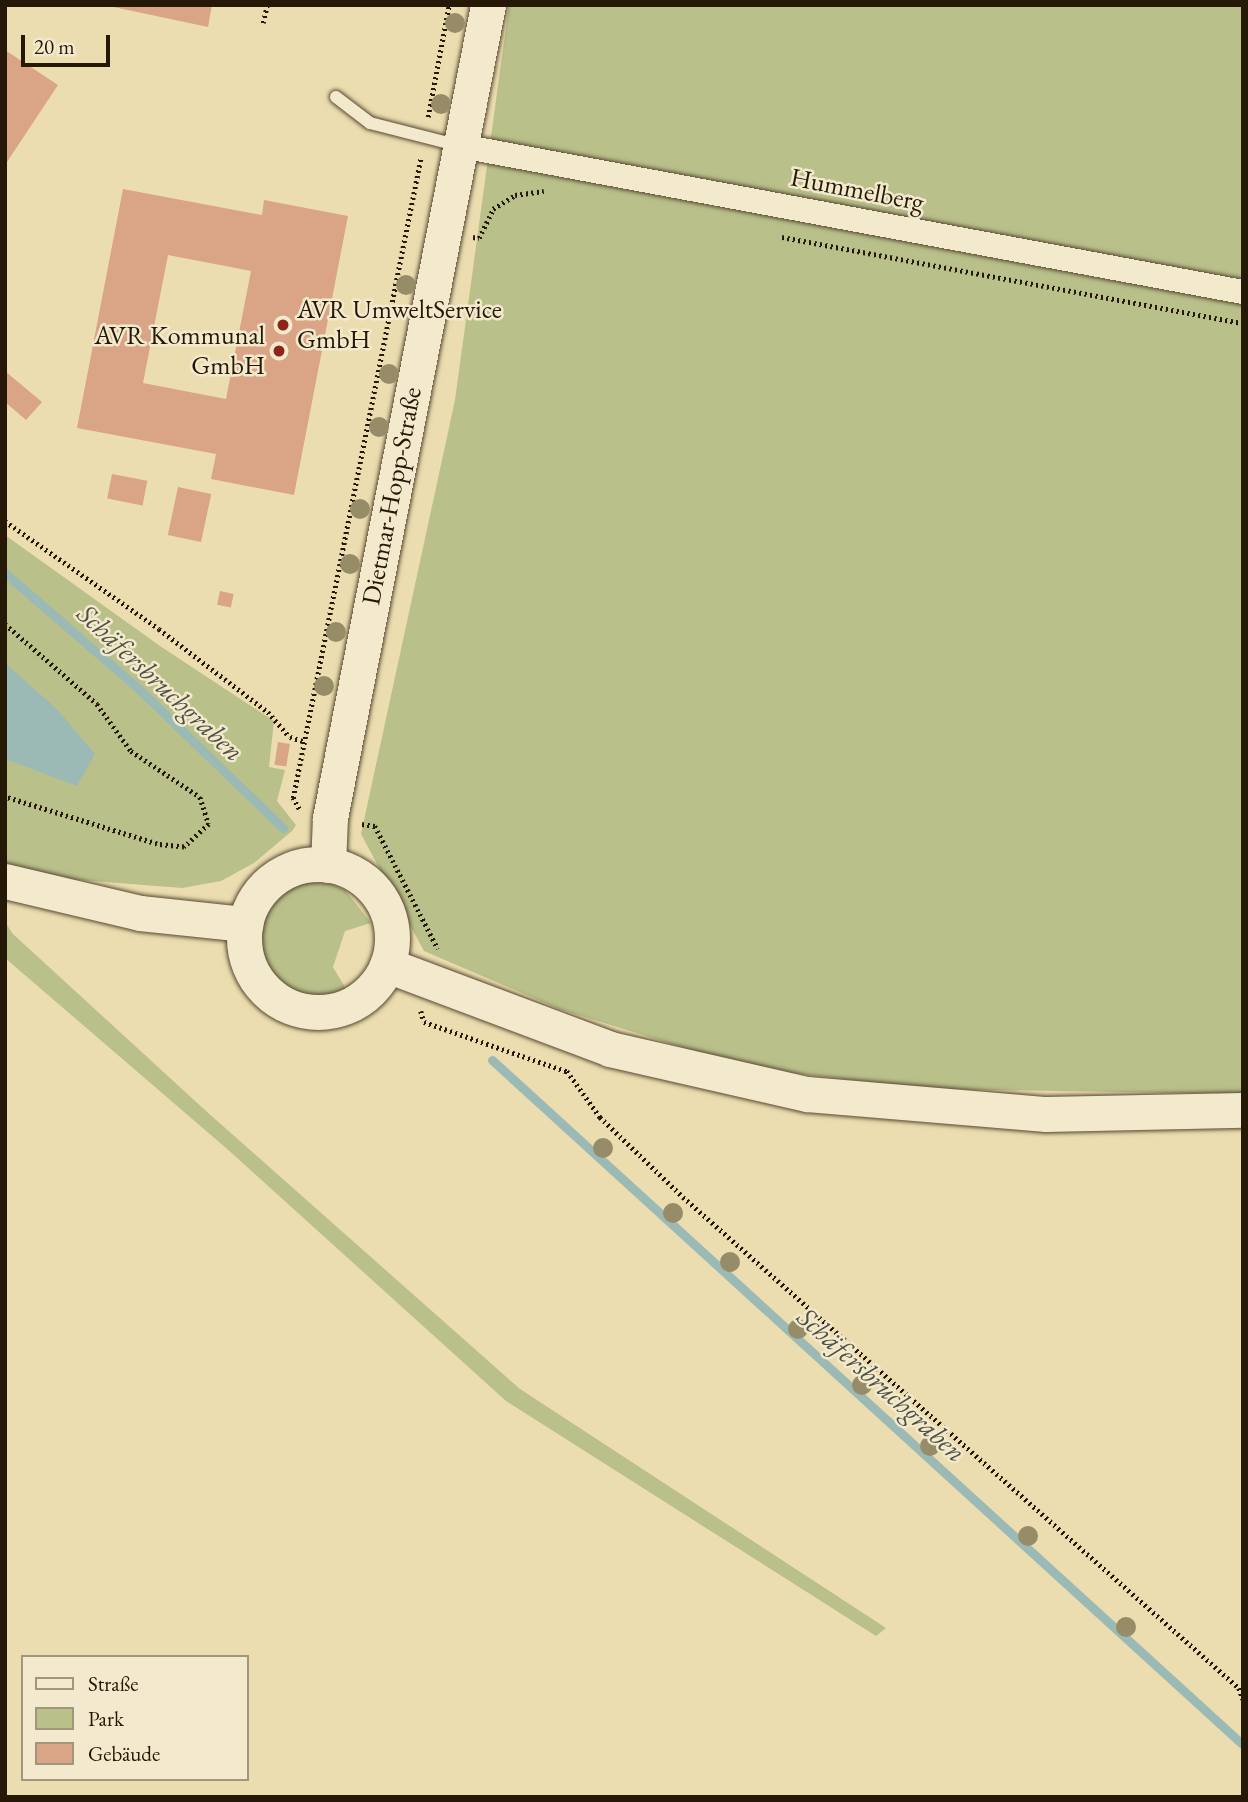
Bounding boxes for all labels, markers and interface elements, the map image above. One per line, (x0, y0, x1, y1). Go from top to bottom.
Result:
scale bar (24, 21, 114, 65)
text: 20 m (34, 33, 75, 60)
street label: Hummelberg (788, 162, 926, 218)
place label: AVR UmweltService GmbH (297, 294, 502, 356)
marker: AVR UmweltService GmbH (275, 317, 291, 333)
place label: AVR Kommunal GmbH (94, 320, 265, 382)
marker: AVR Kommunal GmbH (271, 343, 287, 359)
street label: Dietmar-Hopp-Straße (356, 384, 428, 608)
water label: Schäfersbruchgraben (71, 596, 251, 768)
water label: Schäfersbruchgraben (791, 1300, 973, 1468)
legend (21, 1655, 248, 1781)
text: Straße (88, 1670, 139, 1697)
text: Park (88, 1705, 124, 1732)
text: Gebäude (88, 1740, 160, 1767)

